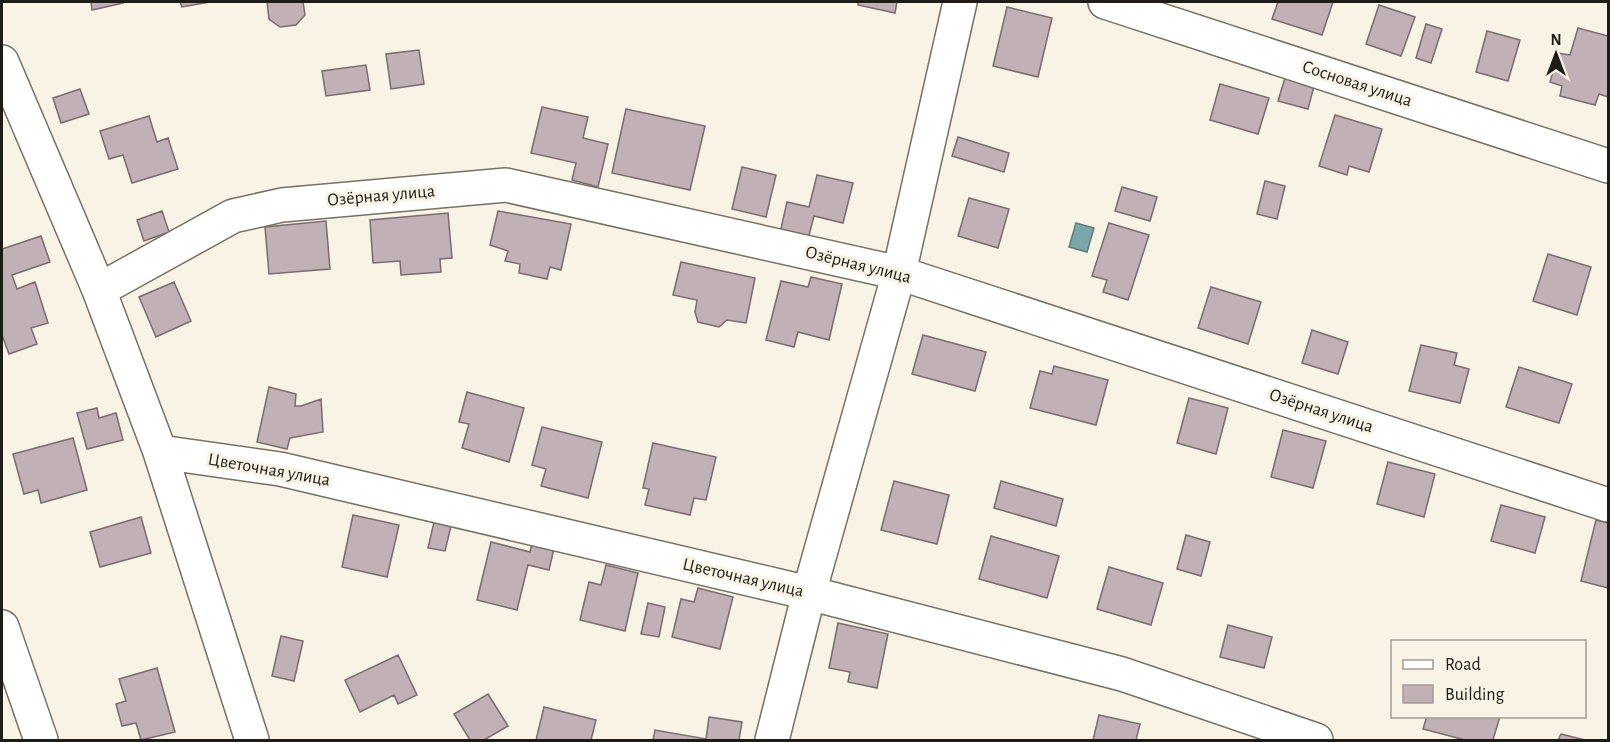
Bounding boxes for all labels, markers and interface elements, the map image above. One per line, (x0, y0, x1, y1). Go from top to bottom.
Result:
north arrow (1526, 24, 1586, 84)
text: N (1550, 32, 1562, 48)
street label: Сосновая улица (1300, 58, 1414, 110)
street label: Озёрная улица (326, 182, 436, 210)
street label: Озёрная улица (803, 243, 913, 287)
street label: Озёрная улица (1267, 386, 1375, 436)
street label: Цветочная улица (206, 450, 332, 490)
street label: Цветочная улица (681, 555, 805, 601)
legend (1391, 640, 1586, 718)
text: Road (1445, 656, 1481, 674)
text: Building (1445, 686, 1505, 704)

